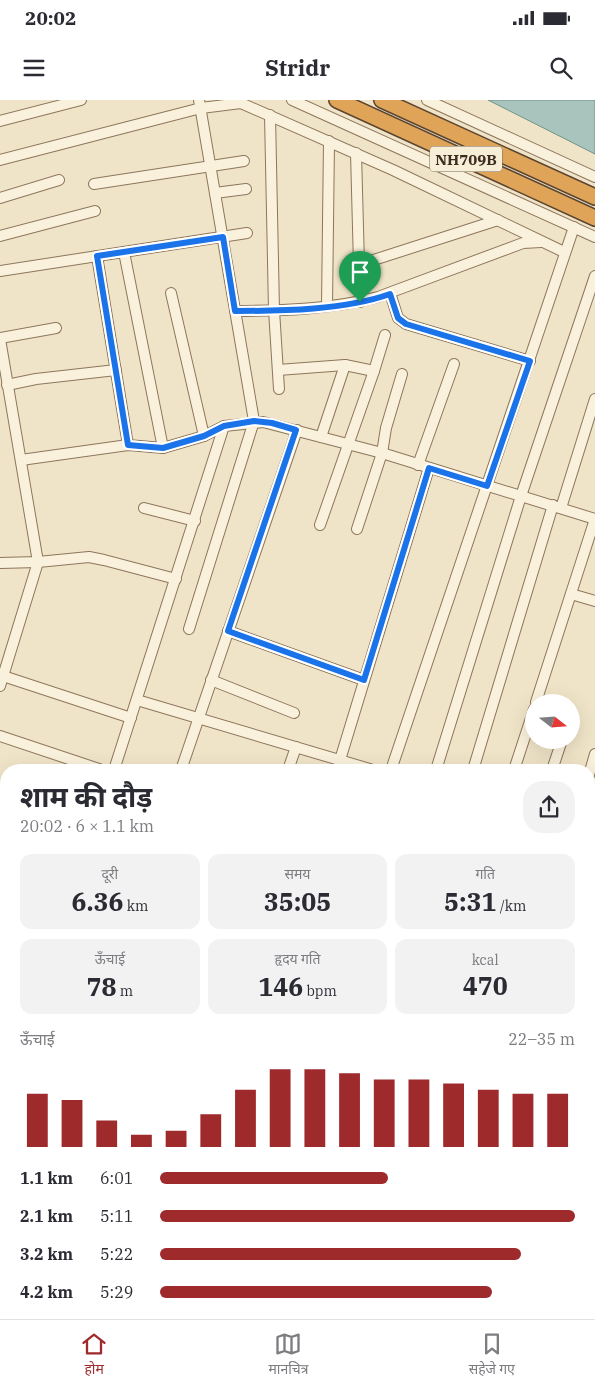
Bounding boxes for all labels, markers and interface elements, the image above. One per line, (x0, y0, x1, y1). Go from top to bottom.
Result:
text: 20:02 (25, 6, 76, 30)
text: Stridr (265, 53, 330, 82)
icon: menu (20, 54, 48, 82)
icon: search (547, 54, 575, 82)
road number: NH709B (430, 146, 502, 172)
pin (339, 251, 381, 302)
icon: arrive (346, 258, 374, 286)
north arrow (525, 694, 580, 749)
map controls (525, 694, 580, 749)
text: शाम की दौड़ (20, 778, 152, 815)
button: share (523, 781, 575, 833)
text: 20:02 · 6 × 1.1 km (20, 816, 154, 836)
text: दूरी (101, 865, 118, 883)
text: समय (285, 865, 310, 883)
text: गति (475, 865, 495, 883)
text: 6.36 (71, 885, 123, 918)
text: 35:05 (264, 885, 331, 918)
text: 5:31 (444, 885, 497, 918)
text: km (123, 897, 148, 915)
text: /km (497, 897, 526, 915)
text: ऊँचाई (95, 950, 125, 968)
text: हृदय गति (274, 950, 320, 968)
text: kcal (472, 951, 499, 969)
text: 470 (463, 969, 508, 1002)
text: 78 (87, 970, 117, 1003)
text: 146 (258, 970, 303, 1003)
text: m (117, 982, 133, 1000)
text: bpm (303, 982, 337, 1000)
text: ऊँचाई (20, 1029, 55, 1049)
text: 22–35 m (508, 1029, 575, 1049)
text: 1.1 km (20, 1168, 73, 1188)
text: 6:01 (100, 1168, 133, 1188)
text: 2.1 km (20, 1206, 73, 1226)
text: 5:11 (100, 1206, 133, 1226)
text: 3.2 km (20, 1244, 73, 1264)
text: 5:22 (100, 1244, 133, 1264)
text: 4.2 km (20, 1282, 73, 1302)
text: 5:29 (100, 1282, 133, 1302)
tab: होम (80, 1330, 108, 1380)
tab: मानचित्र (268, 1330, 308, 1380)
tab: सहेजे गए (469, 1330, 515, 1380)

